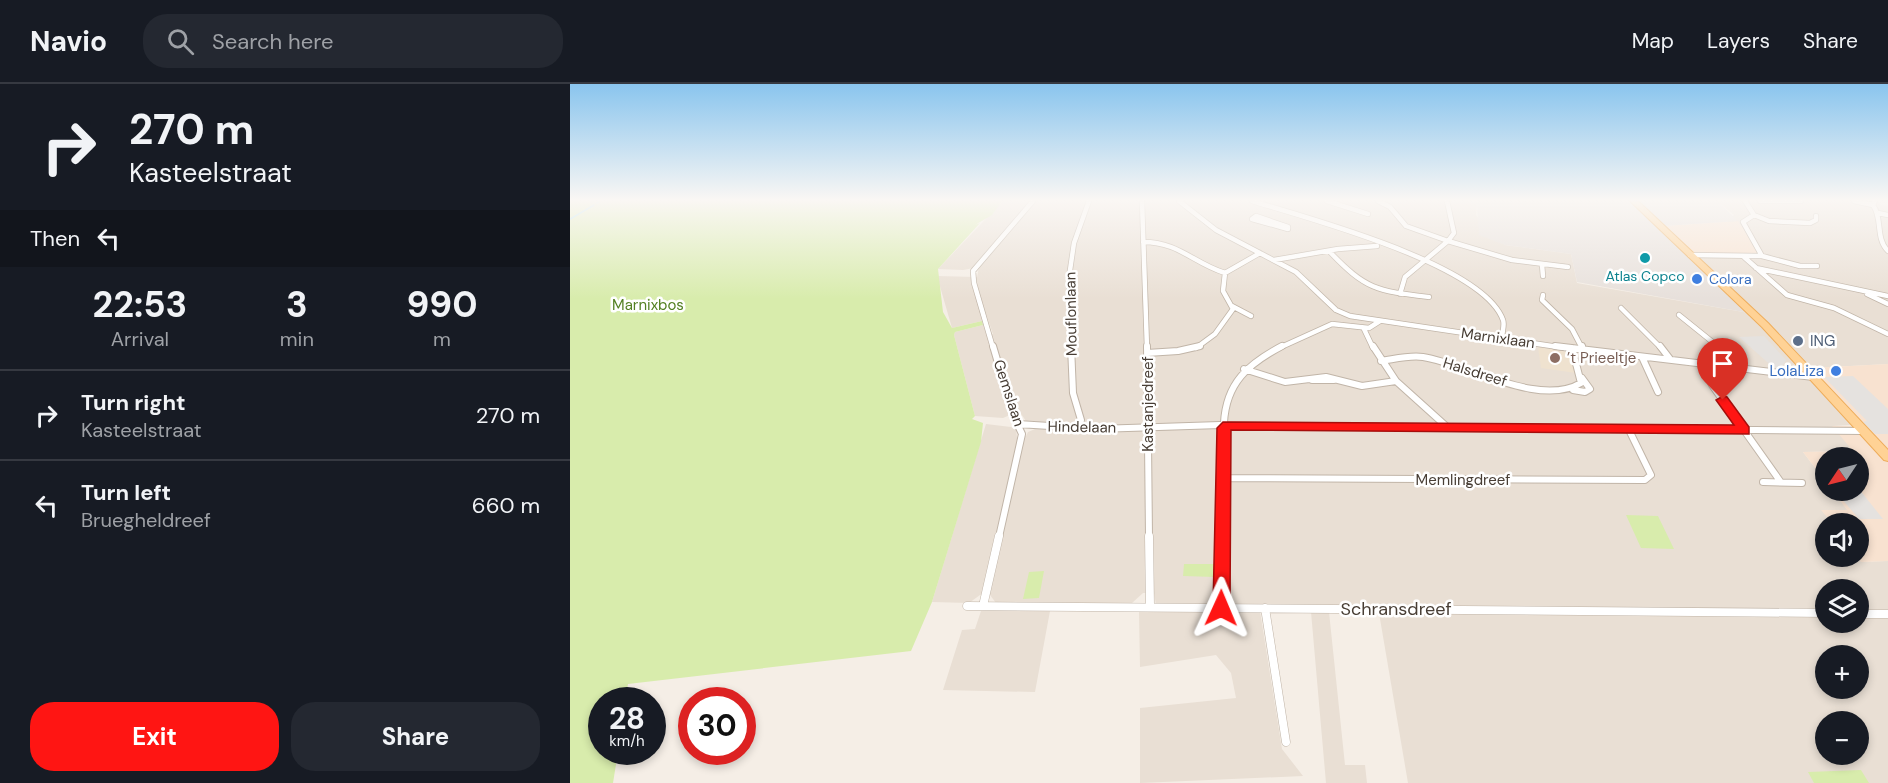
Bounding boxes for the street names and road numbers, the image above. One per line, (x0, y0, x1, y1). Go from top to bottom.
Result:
street label: Mouflonlaan (1060, 272, 1082, 356)
street label: Marnixlaan (1460, 323, 1536, 353)
street label: Halsdreef (1440, 353, 1510, 391)
street label: Kastanjedreef (1138, 356, 1158, 452)
street label: Gemslaan (989, 357, 1029, 429)
street label: Hindelaan (1048, 416, 1116, 438)
street label: Memlingdreef (1416, 470, 1510, 490)
street label: Schransdreef (1340, 597, 1452, 621)

